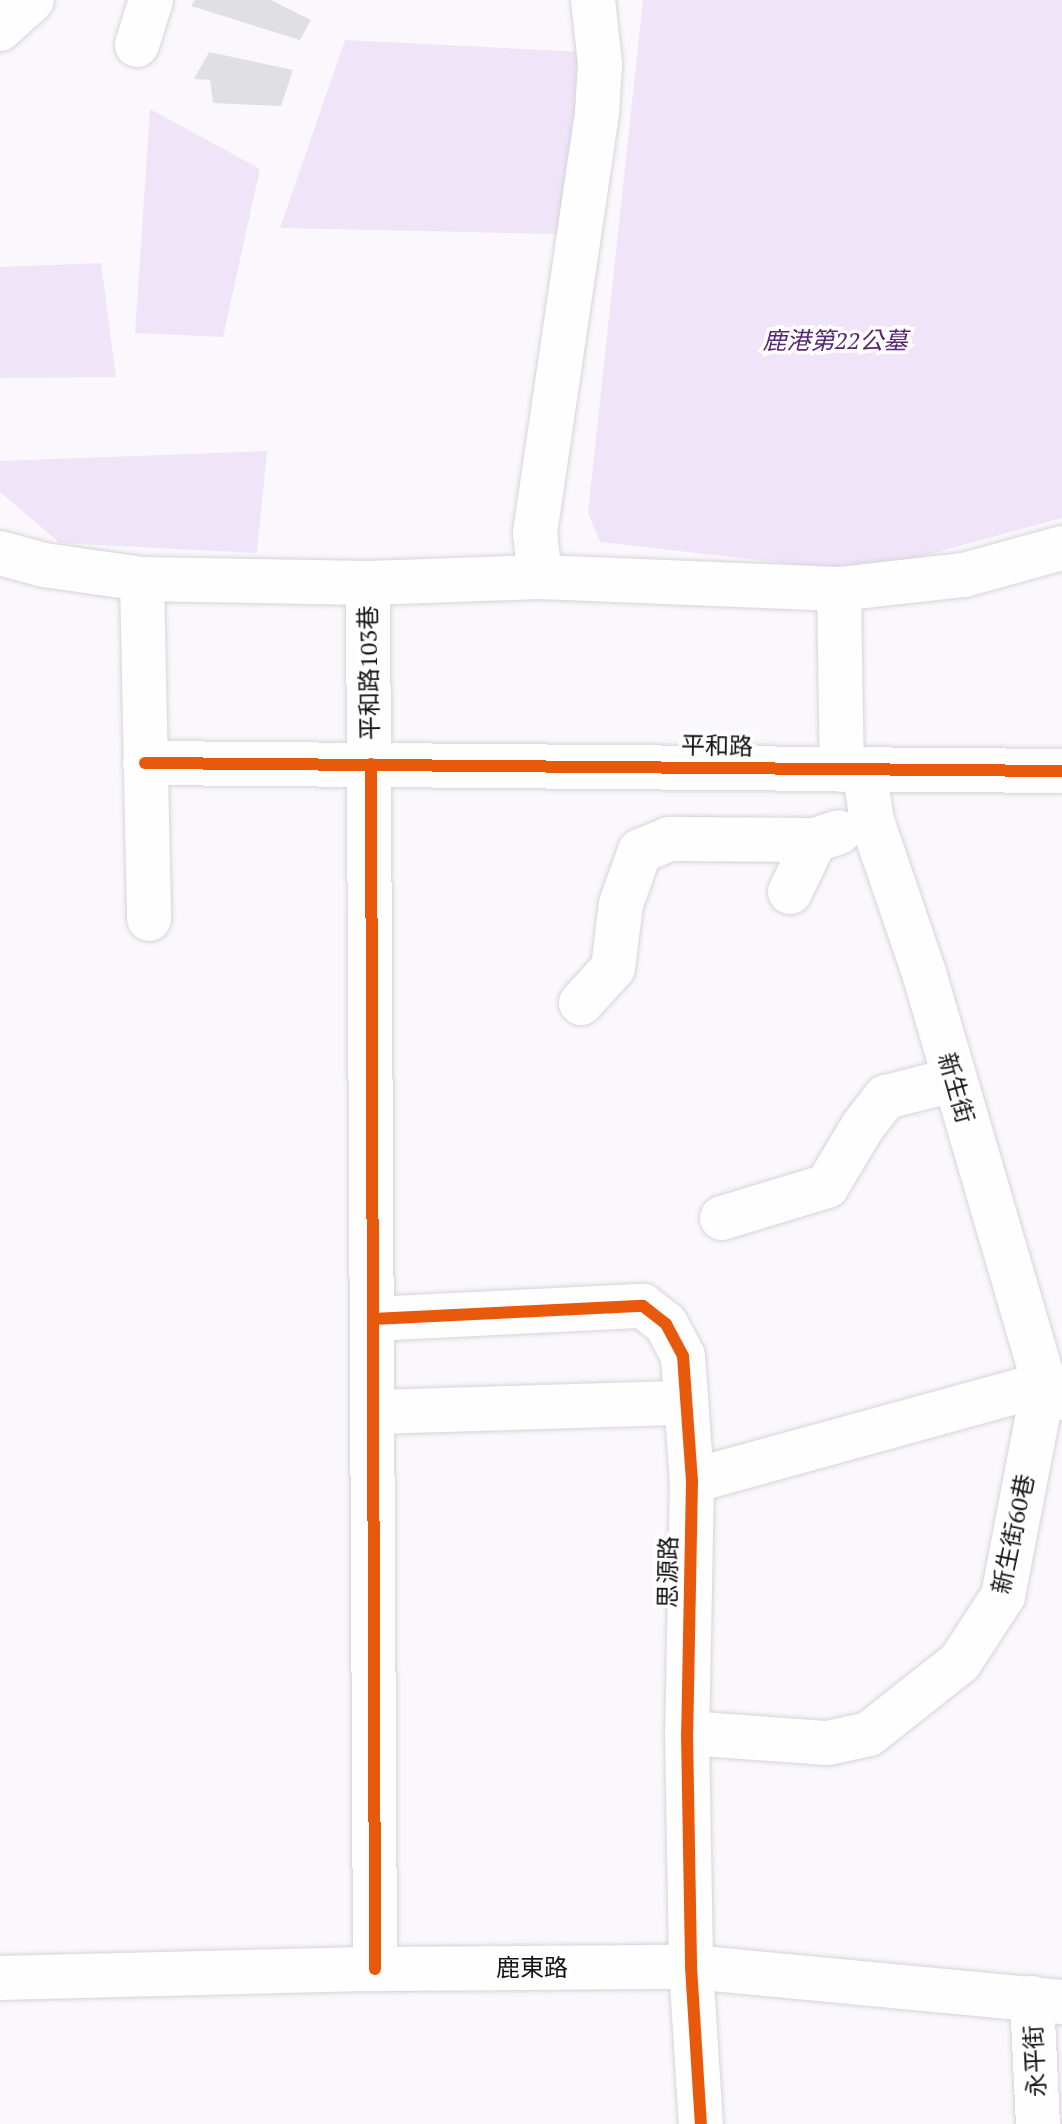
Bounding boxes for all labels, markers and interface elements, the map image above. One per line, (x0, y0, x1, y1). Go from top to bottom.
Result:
park label: 鹿港第22公墓 (762, 327, 908, 355)
street label: 平和路103巷 (353, 606, 385, 740)
street label: 平和路 (681, 731, 753, 761)
street label: 新生街 (932, 1049, 980, 1127)
street label: 新生街60巷 (986, 1472, 1040, 1596)
street label: 思源路 (653, 1536, 683, 1608)
street label: 鹿東路 (496, 1954, 568, 1982)
street label: 永平街 (1019, 2024, 1051, 2098)

